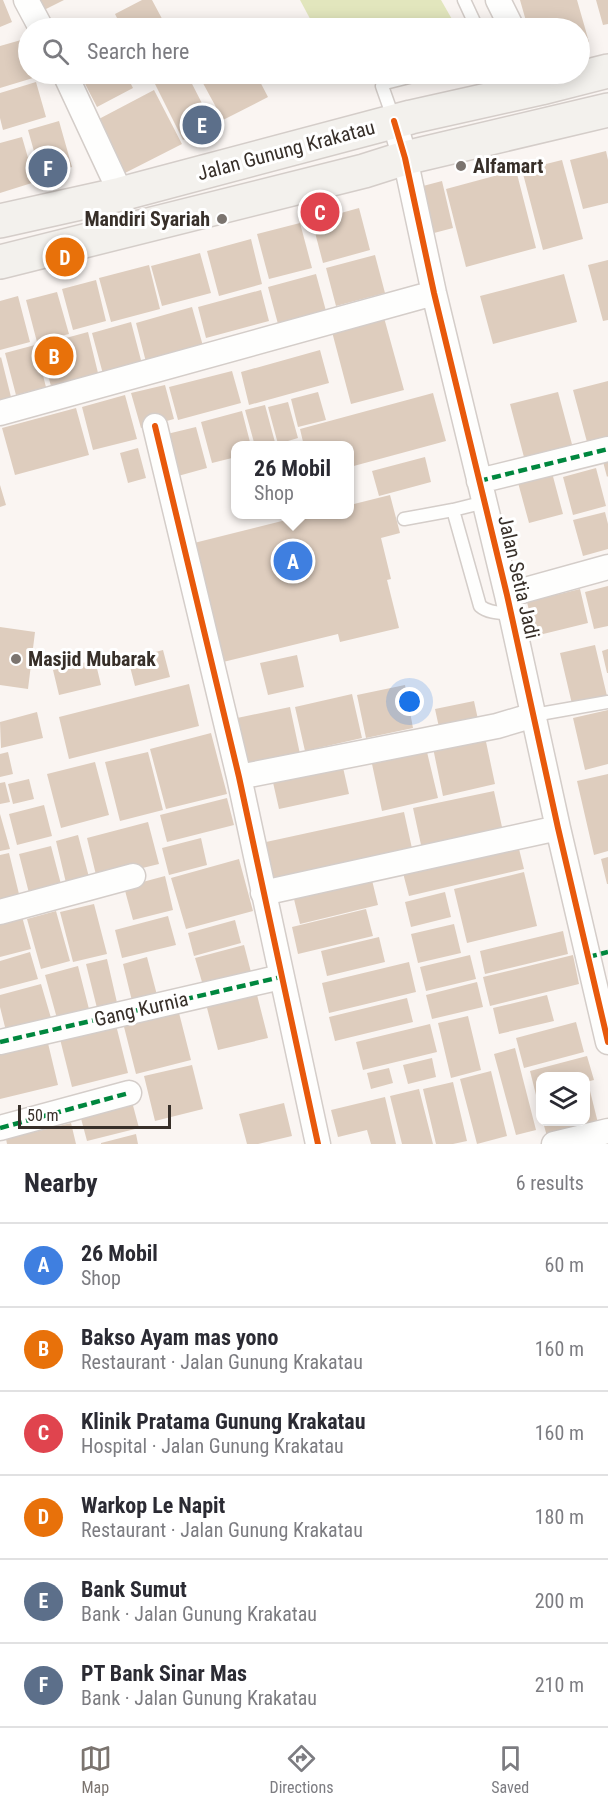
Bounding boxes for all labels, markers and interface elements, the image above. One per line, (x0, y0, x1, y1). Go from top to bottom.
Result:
search box (18, 18, 590, 84)
icon: search (39, 35, 72, 68)
text: Search here (87, 39, 189, 64)
pin: E (182, 102, 222, 148)
street label: Jalan Gunung Krakatau (195, 115, 377, 185)
pin: F (28, 146, 68, 190)
place label: Alfamart (473, 154, 543, 178)
marker: Alfamart (454, 159, 468, 173)
pin: C (300, 190, 340, 234)
place label: Mandiri Syariah (84, 207, 210, 231)
marker: Mandiri Syariah (215, 212, 229, 226)
pin: D (46, 234, 84, 280)
pin: B (34, 334, 74, 378)
popup (231, 441, 354, 519)
text: 26 Mobil (254, 456, 331, 481)
text: Shop (254, 481, 294, 505)
street label: Jalan Setia Jadi (493, 513, 545, 641)
pin: A (274, 538, 312, 584)
place label: Masjid Mubarak (28, 647, 156, 671)
marker: Masjid Mubarak (9, 652, 23, 666)
your location (395, 687, 424, 716)
street label: Gang Kurnia (92, 987, 190, 1031)
map controls (536, 1072, 590, 1126)
button: layers (536, 1072, 590, 1126)
scale bar (18, 1102, 171, 1130)
text: 50 m (27, 1106, 59, 1125)
text: Nearby (24, 1168, 98, 1198)
text: 6 results (516, 1171, 584, 1195)
text: 26 Mobil (81, 1241, 158, 1266)
text: A (38, 1253, 49, 1277)
text: 60 m (545, 1253, 584, 1277)
text: Shop (81, 1266, 121, 1290)
text: Bakso Ayam mas yono (81, 1325, 278, 1350)
text: B (38, 1337, 49, 1361)
text: 160 m (535, 1337, 584, 1361)
text: Restaurant · Jalan Gunung Krakatau (81, 1350, 363, 1374)
text: Klinik Pratama Gunung Krakatau (81, 1409, 366, 1434)
text: C (38, 1421, 49, 1445)
text: 160 m (535, 1421, 584, 1445)
text: Hospital · Jalan Gunung Krakatau (81, 1434, 344, 1458)
text: Warkop Le Napit (81, 1493, 225, 1518)
text: D (38, 1505, 49, 1529)
text: 180 m (535, 1505, 584, 1529)
text: Restaurant · Jalan Gunung Krakatau (81, 1518, 363, 1542)
text: Bank Sumut (81, 1577, 187, 1602)
text: E (39, 1589, 48, 1613)
text: 200 m (535, 1589, 584, 1613)
text: Bank · Jalan Gunung Krakatau (81, 1602, 317, 1626)
text: PT Bank Sinar Mas (81, 1661, 247, 1686)
text: F (39, 1673, 48, 1697)
text: 210 m (535, 1673, 584, 1697)
text: Bank · Jalan Gunung Krakatau (81, 1686, 317, 1710)
tab: Map (79, 1742, 112, 1797)
tab: Directions (270, 1742, 333, 1797)
tab: Saved (491, 1742, 529, 1797)

